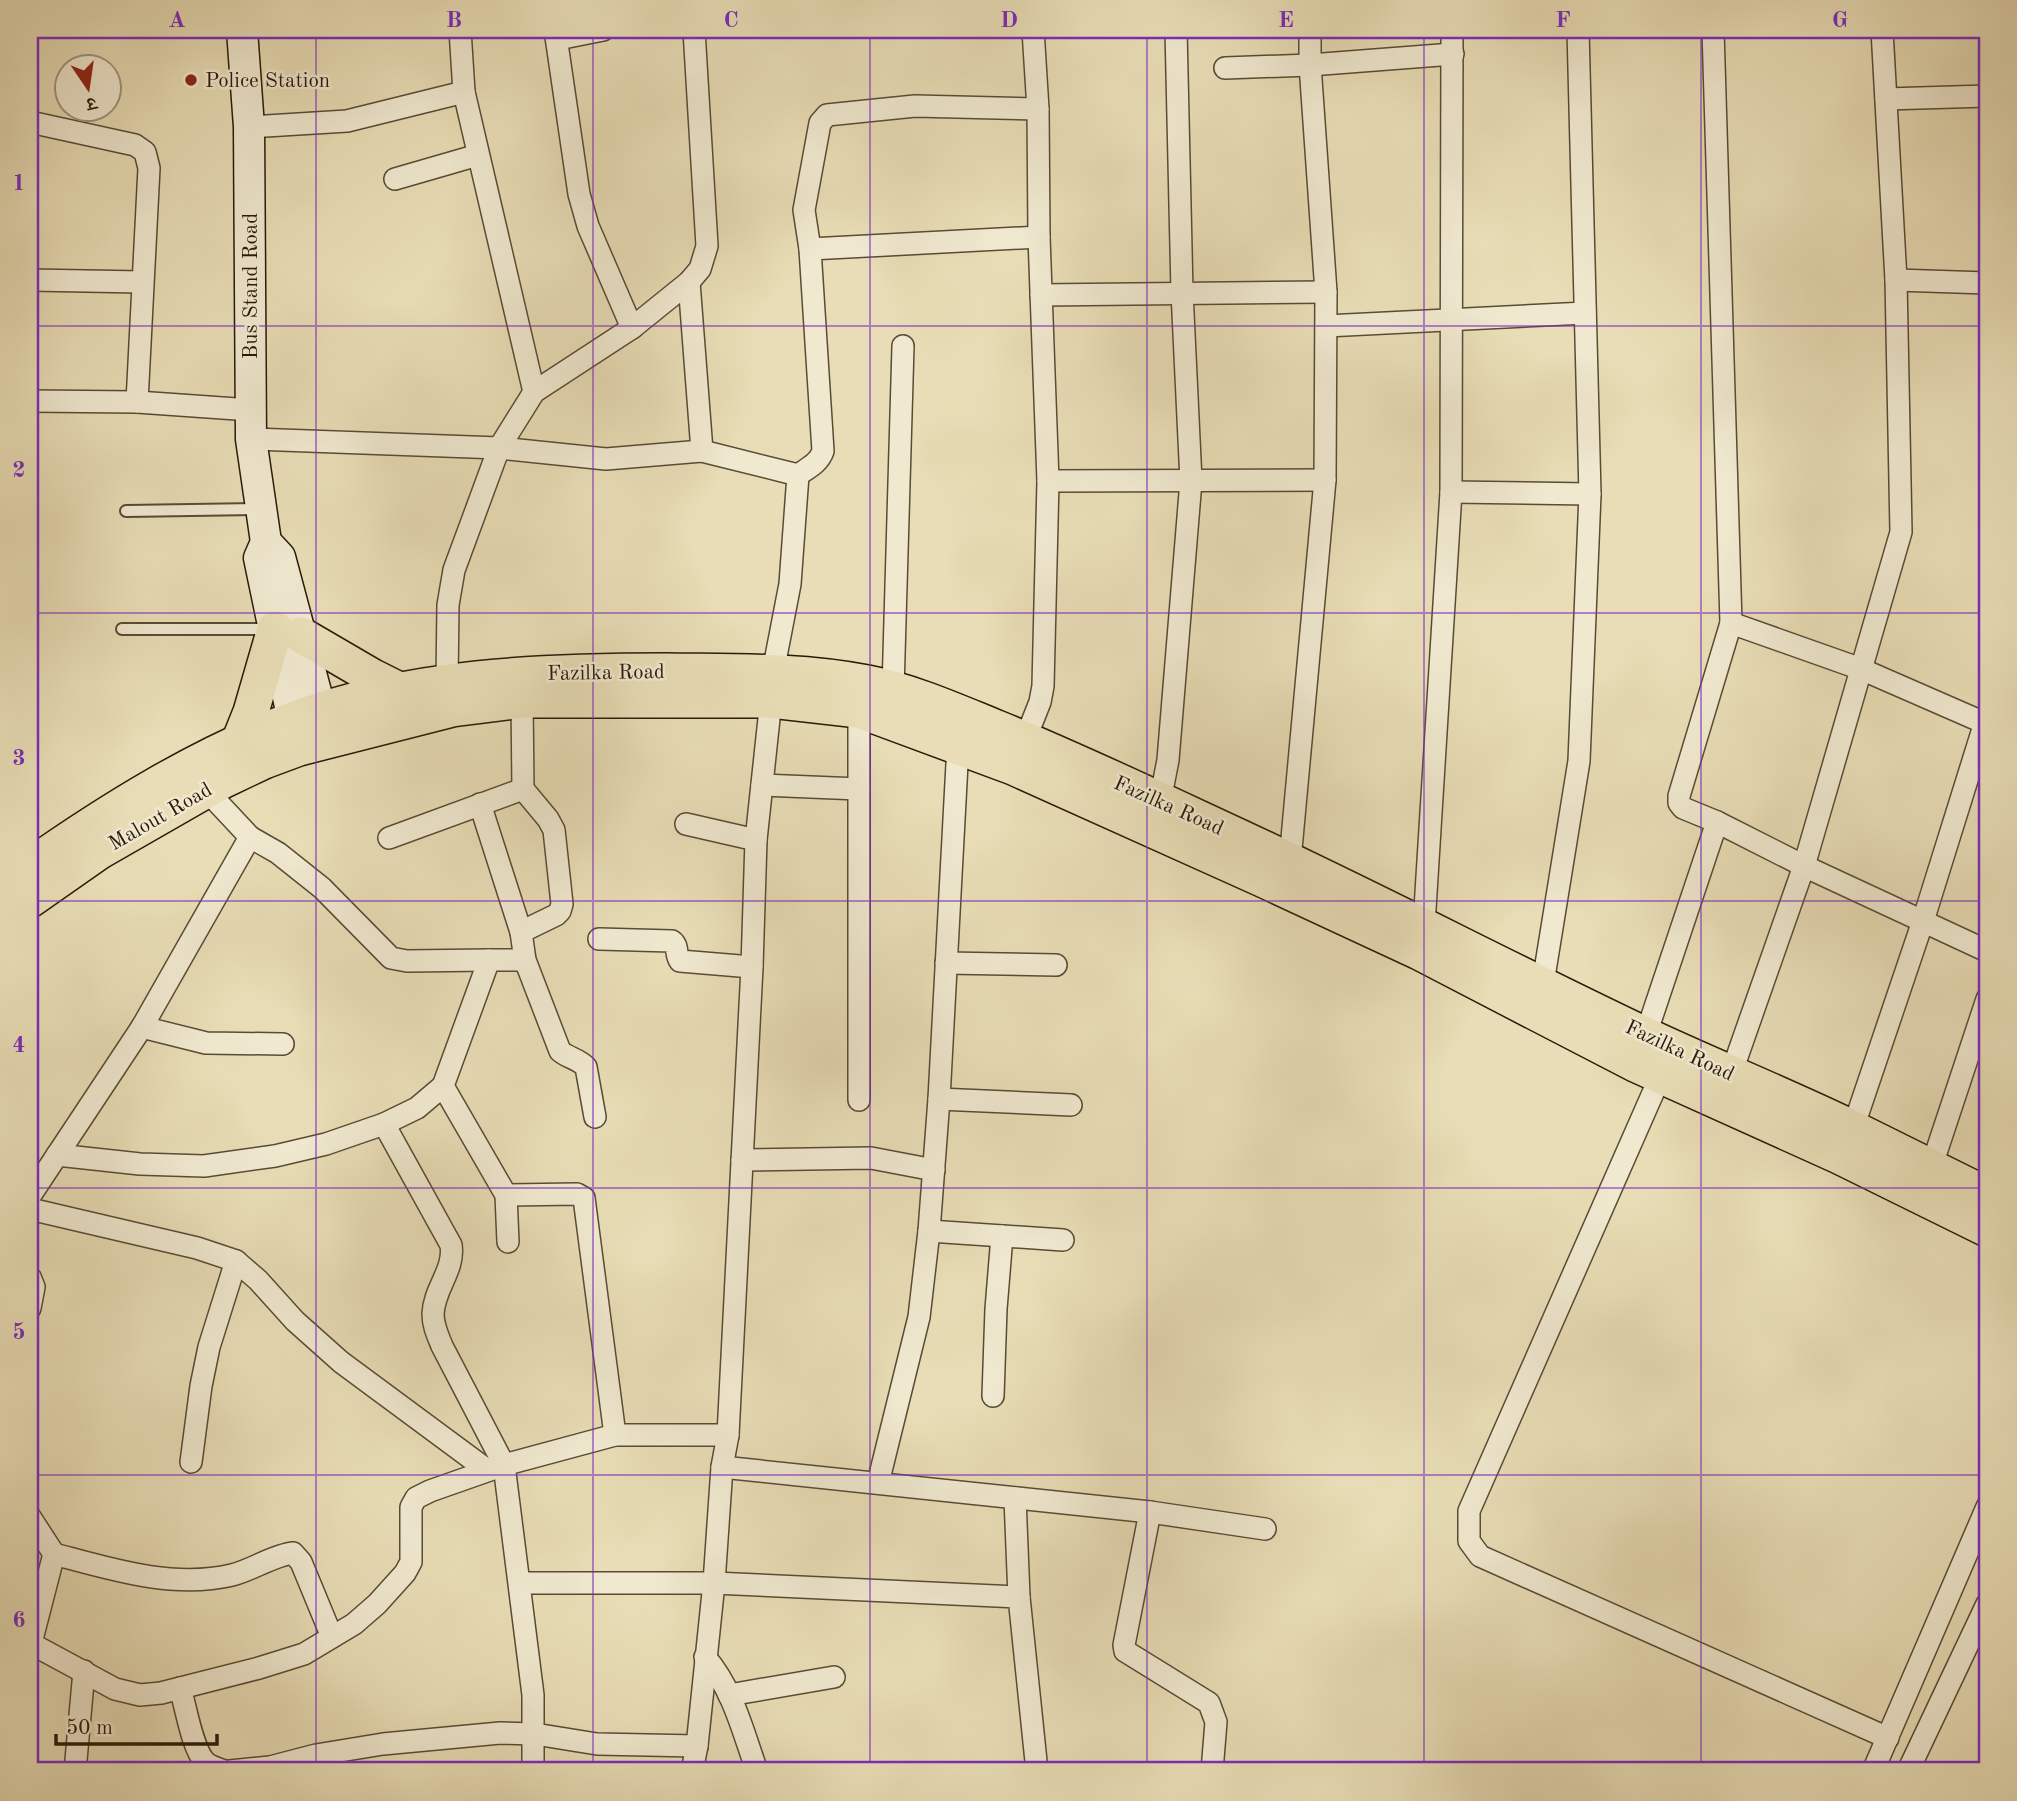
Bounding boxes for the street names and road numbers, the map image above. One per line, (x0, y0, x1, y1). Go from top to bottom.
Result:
street label: Bus Stand Road (241, 213, 262, 359)
street label: Fazilka Road (547, 662, 665, 685)
street label: Fazilka Road (1110, 773, 1226, 840)
street label: Malout Road (106, 779, 216, 855)
street label: Fazilka Road (1622, 1017, 1737, 1086)

